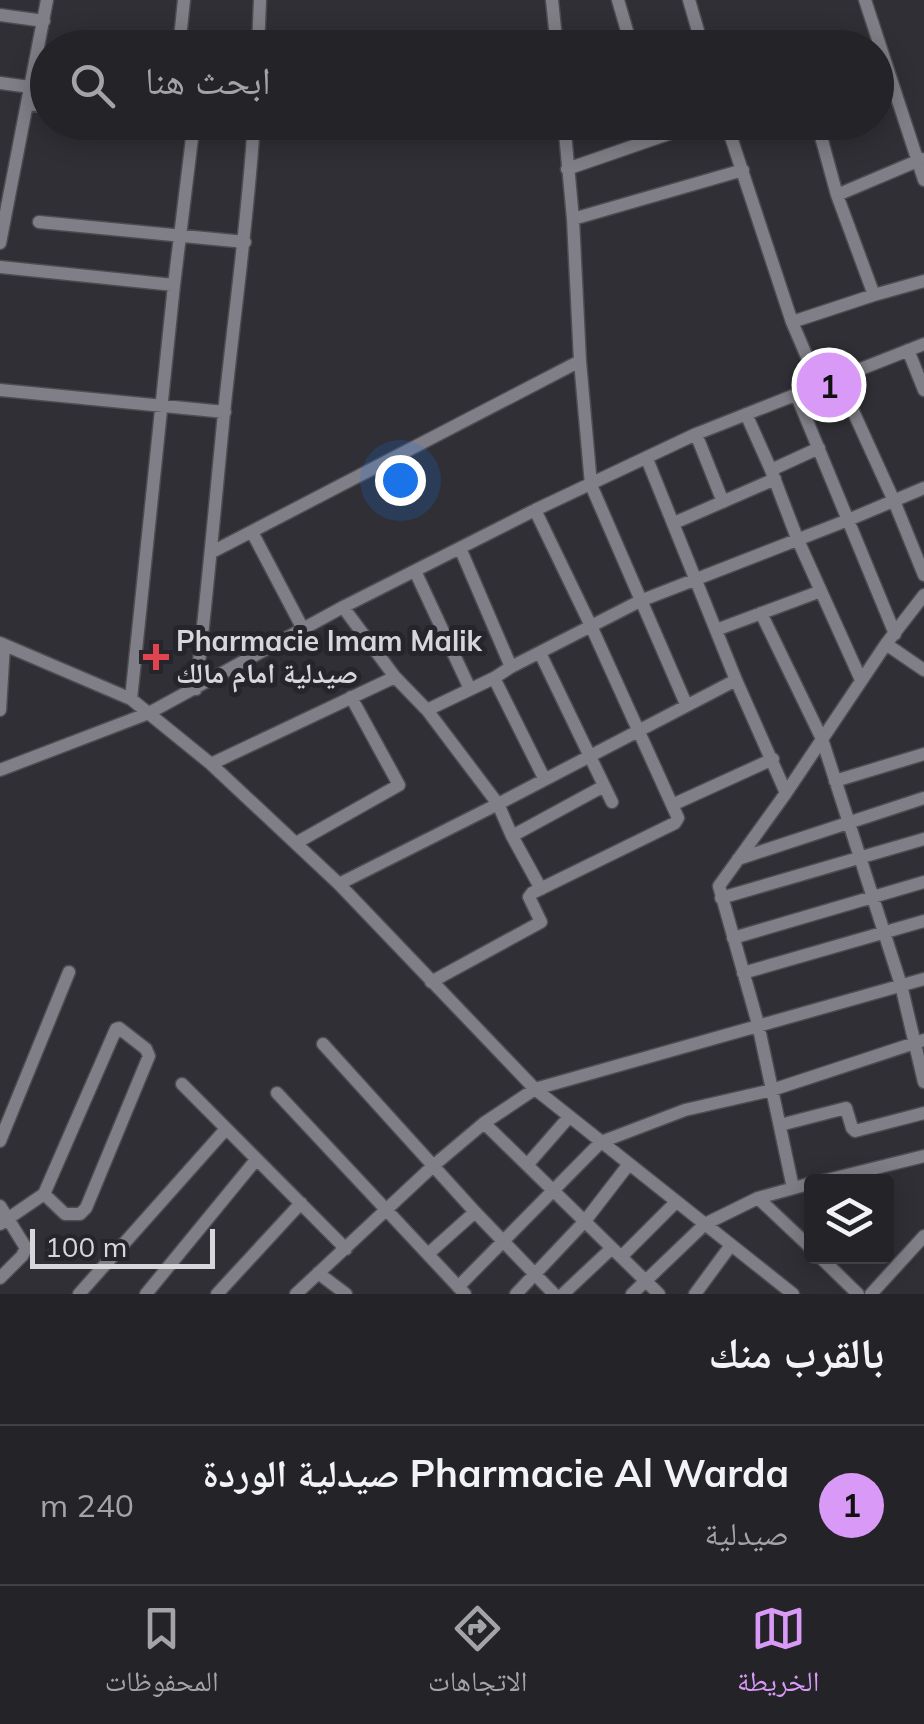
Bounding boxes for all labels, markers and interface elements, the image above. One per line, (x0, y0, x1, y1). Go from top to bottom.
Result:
search box (30, 30, 894, 140)
text: ابحث هنا (145, 56, 271, 104)
icon: search (65, 58, 120, 113)
pin: 1 (796, 348, 862, 422)
your location (375, 455, 426, 506)
place label: Pharmacie Imam Malik صيدلية امام مالك (176, 623, 483, 693)
marker: Pharmacie Imam Malik صيدلية امام مالك (145, 646, 167, 668)
map controls (804, 1174, 894, 1264)
button: layers (804, 1174, 894, 1264)
scale bar (30, 1224, 215, 1268)
text: 100 m (45, 1229, 127, 1264)
text: بالقرب منك (709, 1326, 884, 1379)
text: Pharmacie Al Warda صيدلية الوردة (202, 1449, 789, 1497)
text: 240 m (40, 1485, 134, 1525)
text: 1 (842, 1485, 861, 1525)
text: صيدلية (704, 1513, 789, 1553)
tab: المحفوظات (105, 1601, 219, 1709)
tab: الاتجاهات (428, 1601, 527, 1709)
tab: الخريطة (737, 1601, 819, 1709)

